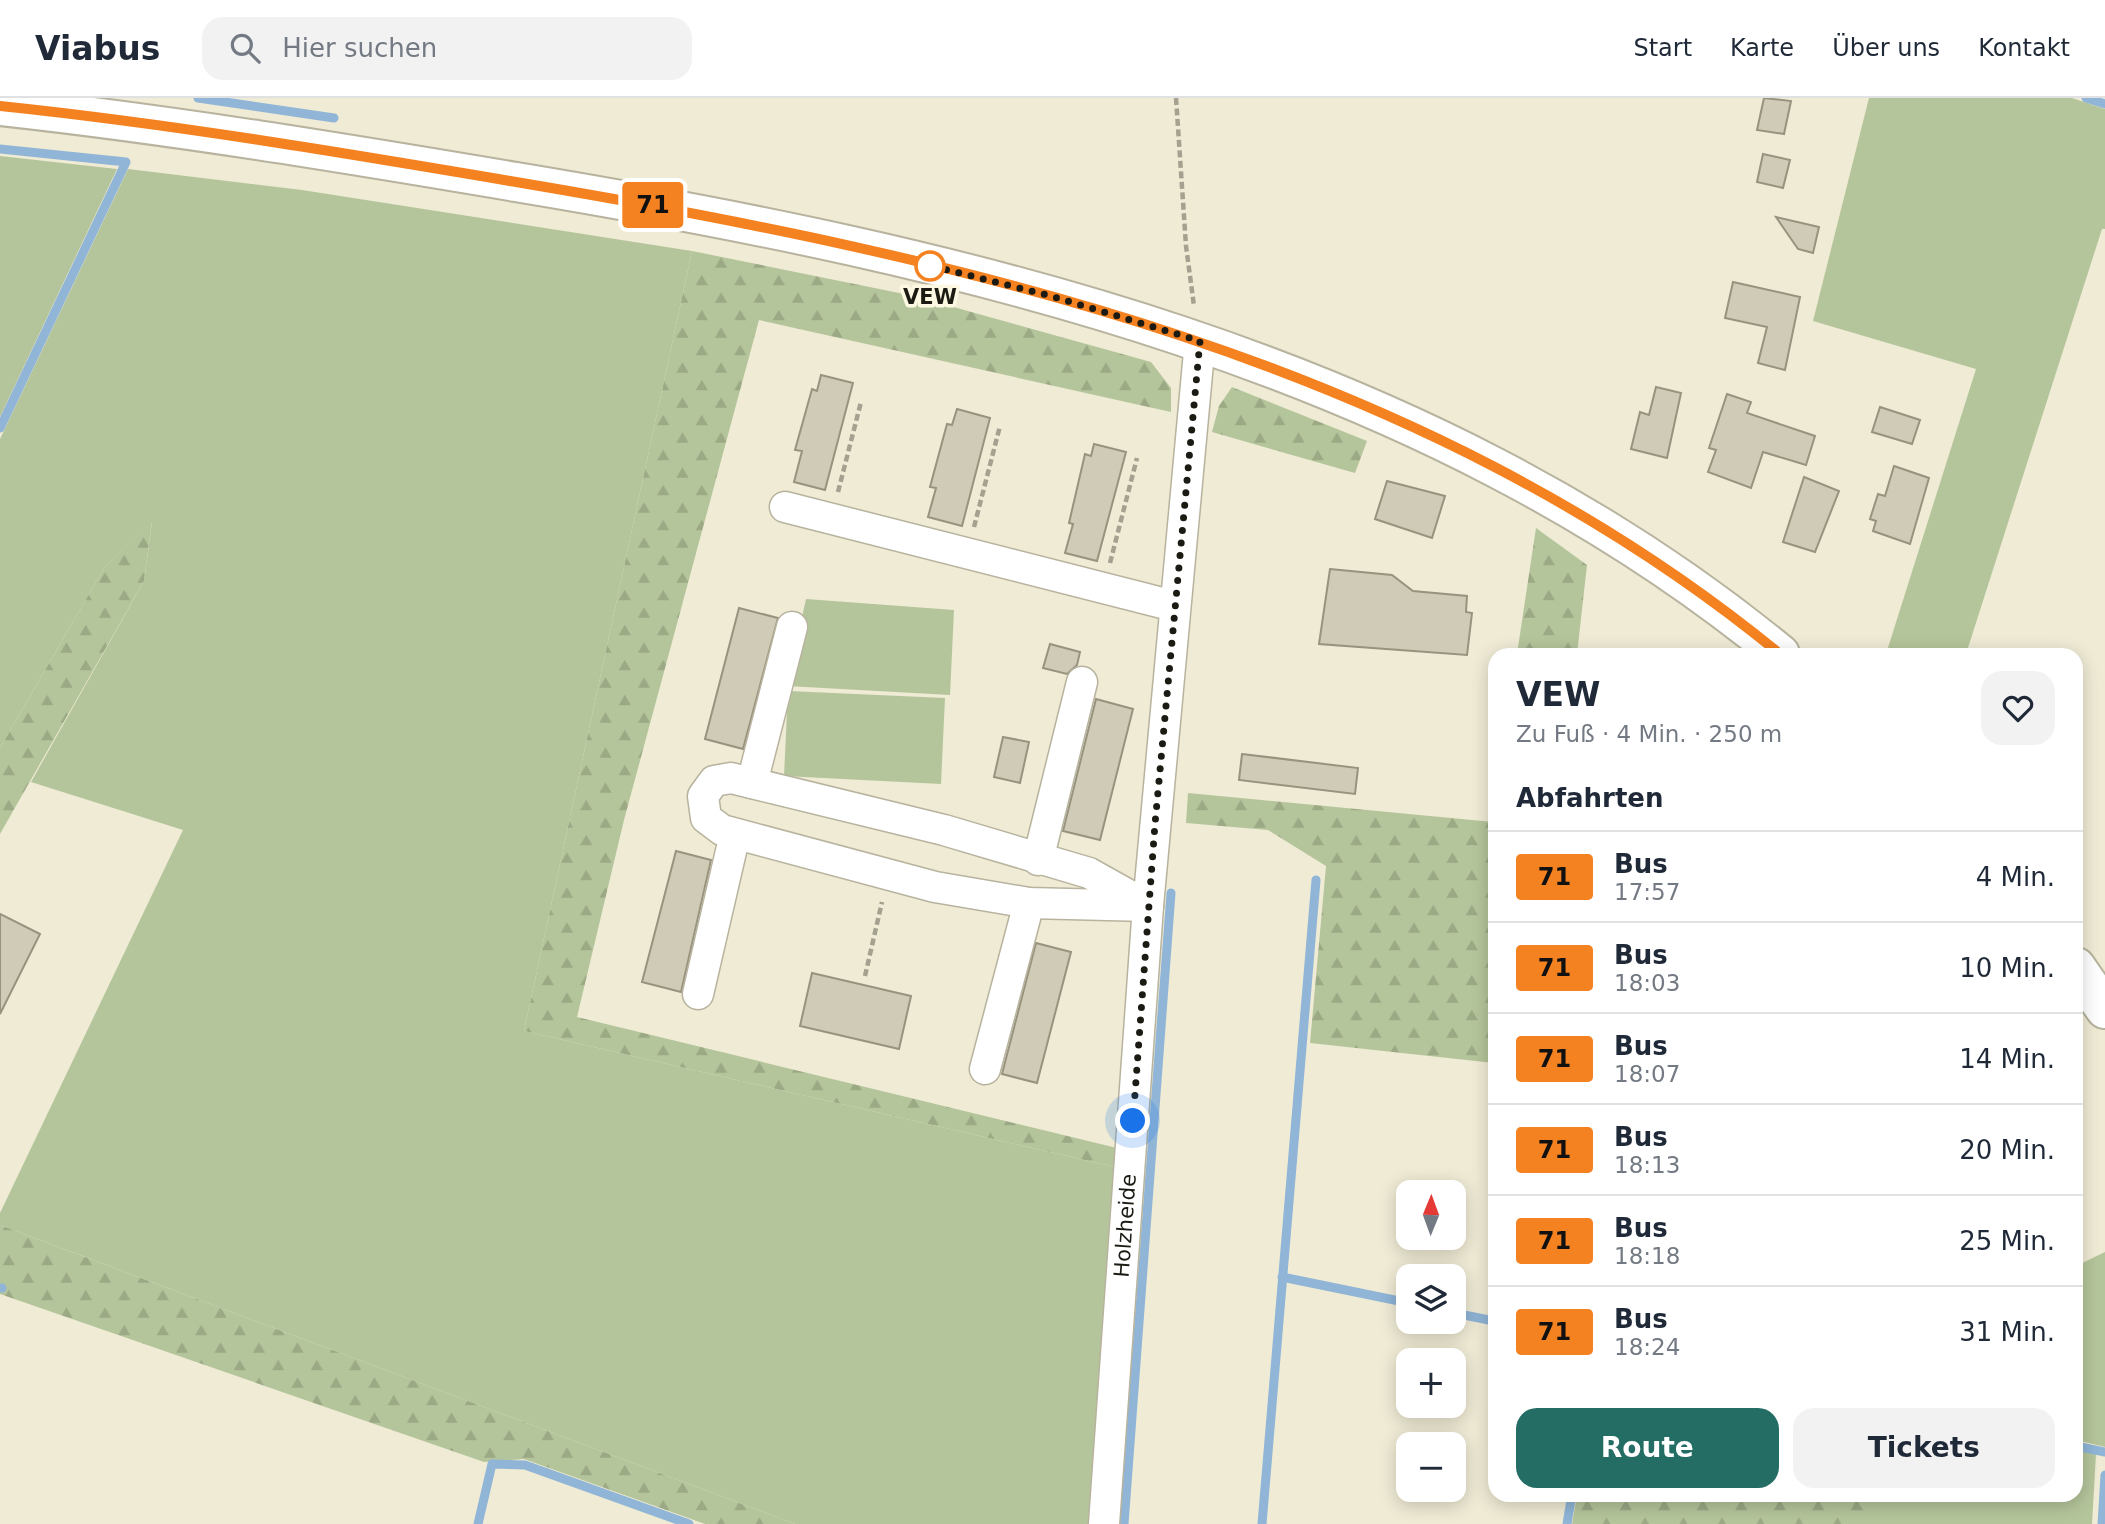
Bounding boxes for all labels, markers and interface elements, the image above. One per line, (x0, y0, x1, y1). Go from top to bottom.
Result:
search box (202, 17, 692, 80)
text: Viabus (35, 29, 160, 68)
icon: search (226, 29, 264, 67)
text: Hier suchen (282, 33, 437, 63)
text: Start (1633, 34, 1692, 62)
text: Karte (1730, 34, 1794, 62)
text: Über uns (1832, 34, 1940, 62)
text: Kontakt (1978, 34, 2070, 62)
line badge: 71 (622, 182, 684, 228)
text: 71 (636, 191, 670, 219)
marker: VEW (915, 251, 945, 281)
place label: VEW (903, 285, 957, 309)
button: heart (1981, 671, 2055, 745)
text: VEW (1516, 675, 1600, 714)
text: Zu Fuß · 4 Min. · 250 m (1516, 721, 1782, 747)
text: Abfahrten (1516, 783, 1664, 813)
text: Bus (1614, 849, 1668, 879)
text: 4 Min. (1976, 862, 2055, 892)
text: 71 (1538, 863, 1571, 891)
text: 17:57 (1614, 879, 1680, 905)
text: Bus (1614, 940, 1668, 970)
text: 10 Min. (1959, 953, 2055, 983)
text: 71 (1538, 954, 1571, 982)
text: 18:03 (1614, 970, 1680, 996)
text: Bus (1614, 1031, 1668, 1061)
text: 14 Min. (1959, 1044, 2055, 1074)
text: 71 (1538, 1045, 1571, 1073)
text: 18:07 (1614, 1061, 1680, 1087)
your location (1115, 1103, 1150, 1138)
text: Bus (1614, 1122, 1668, 1152)
text: 20 Min. (1959, 1135, 2055, 1165)
text: 71 (1538, 1136, 1571, 1164)
text: 18:13 (1614, 1152, 1680, 1178)
street label: Holzheide (1110, 1173, 1141, 1278)
north arrow (1396, 1180, 1466, 1250)
map controls (1396, 1180, 1466, 1502)
text: Bus (1614, 1213, 1668, 1243)
text: 25 Min. (1959, 1226, 2055, 1256)
text: 71 (1538, 1227, 1571, 1255)
text: 18:18 (1614, 1243, 1680, 1269)
button: layers (1396, 1264, 1466, 1334)
text: Bus (1614, 1304, 1668, 1334)
text: 31 Min. (1959, 1317, 2055, 1347)
text: 71 (1538, 1318, 1571, 1346)
text: 18:24 (1614, 1334, 1680, 1360)
button: + (1396, 1348, 1466, 1418)
button: Route (1516, 1408, 1779, 1488)
button: Tickets (1793, 1408, 2055, 1488)
button: − (1396, 1432, 1466, 1502)

